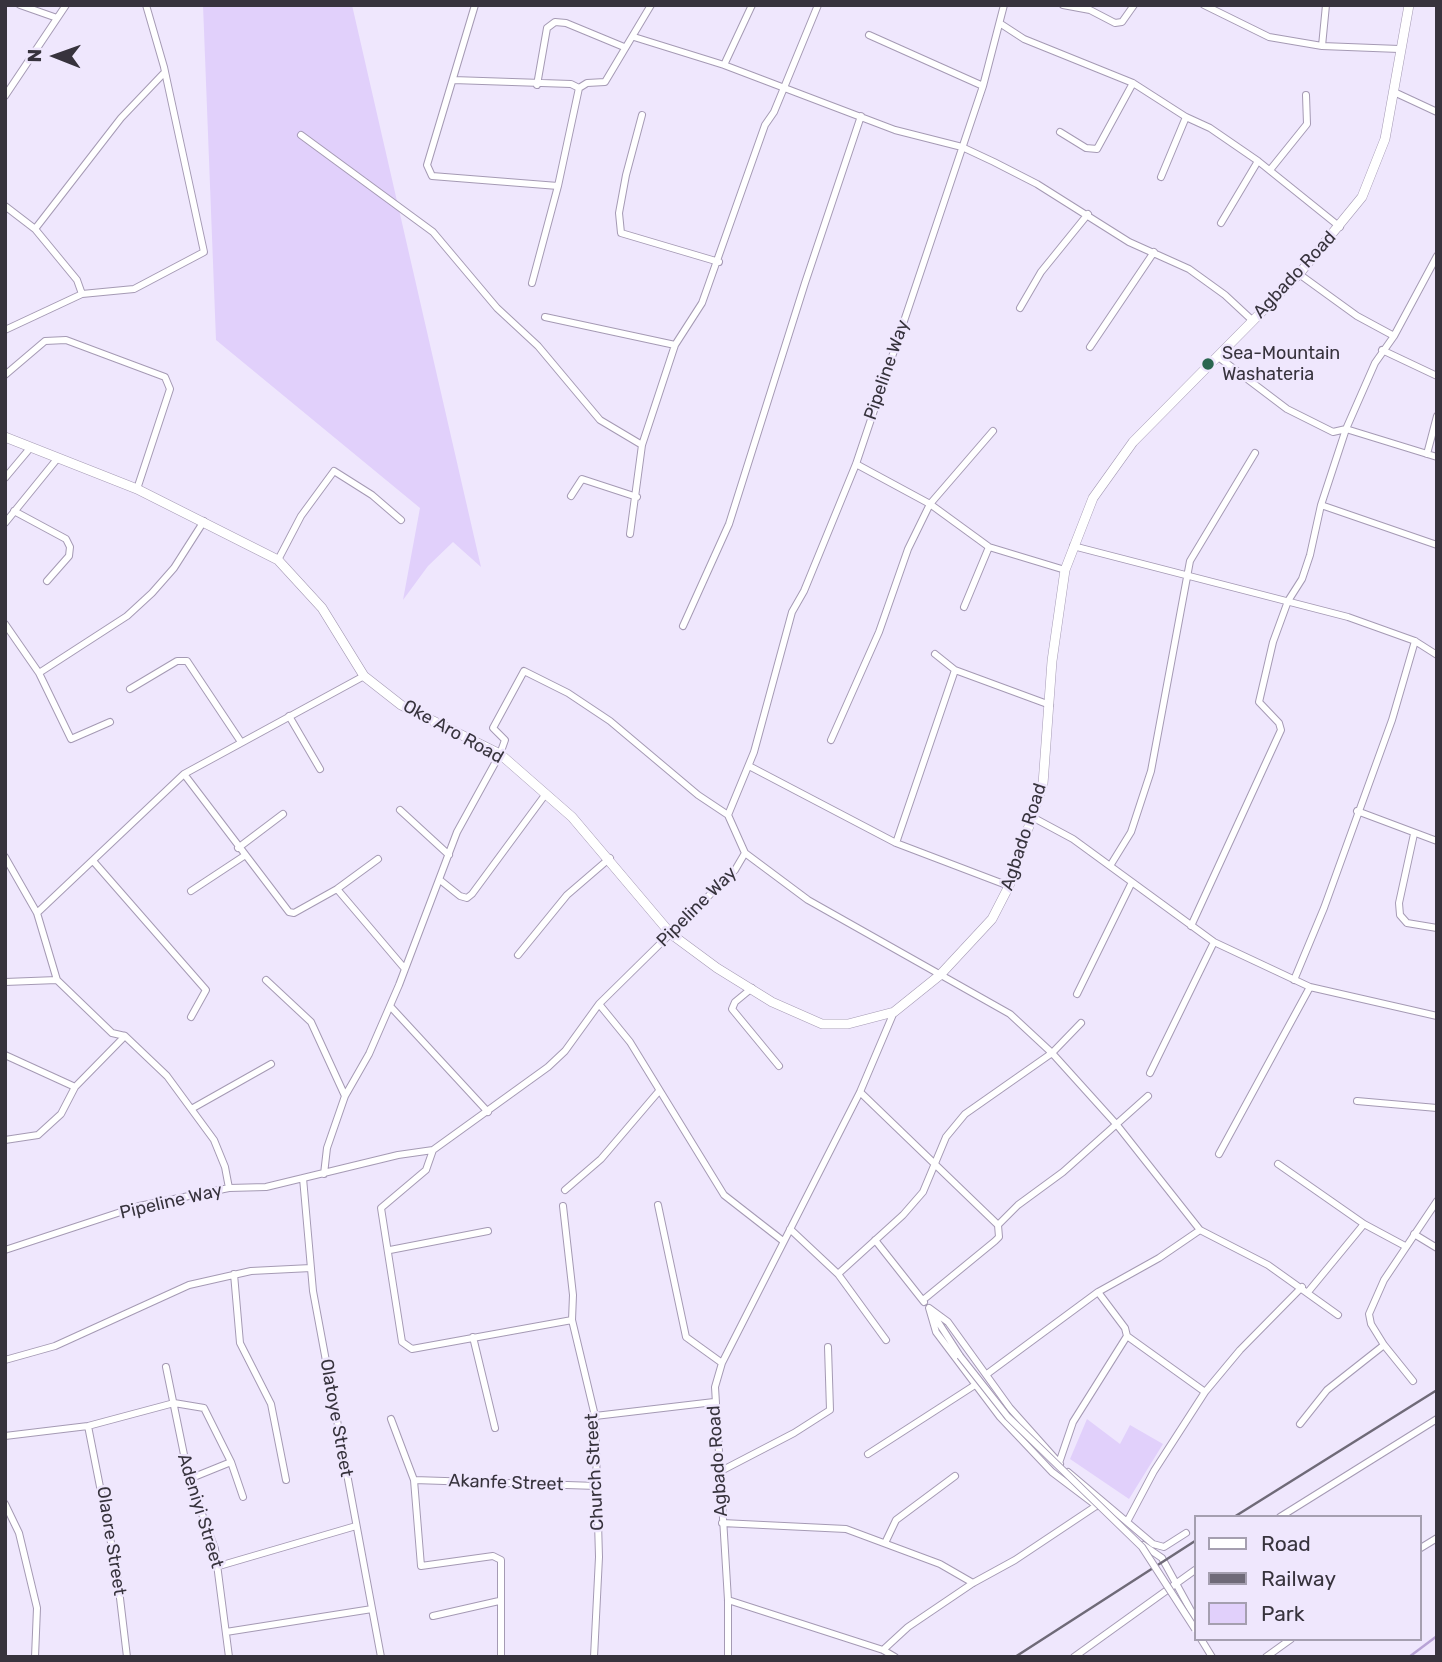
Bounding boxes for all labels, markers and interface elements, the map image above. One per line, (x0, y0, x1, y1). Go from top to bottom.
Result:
north arrow (21, 21, 91, 91)
text: N (23, 49, 46, 63)
street label: Agbado Road (1249, 227, 1341, 323)
street label: Pipeline Way (860, 317, 914, 423)
place label: Sea-Mountain Washateria (1222, 343, 1340, 386)
marker: Sea-Mountain Washateria (1200, 356, 1216, 372)
street label: Oke Aro Road (399, 695, 507, 769)
street label: Agbado Road (997, 781, 1051, 893)
street label: Pipeline Way (652, 862, 742, 952)
street label: Pipeline Way (118, 1180, 224, 1224)
street label: Olatoye Street (315, 1357, 357, 1479)
street label: Agbado Road (703, 1405, 733, 1517)
street label: Church Street (581, 1413, 609, 1531)
street label: Adeniyi Street (172, 1451, 228, 1571)
street label: Akanfe Street (448, 1470, 564, 1496)
street label: Olaore Street (92, 1485, 130, 1597)
legend (1194, 1515, 1421, 1641)
text: Road (1261, 1531, 1311, 1556)
text: Railway (1261, 1566, 1336, 1591)
text: Park (1261, 1601, 1305, 1626)

